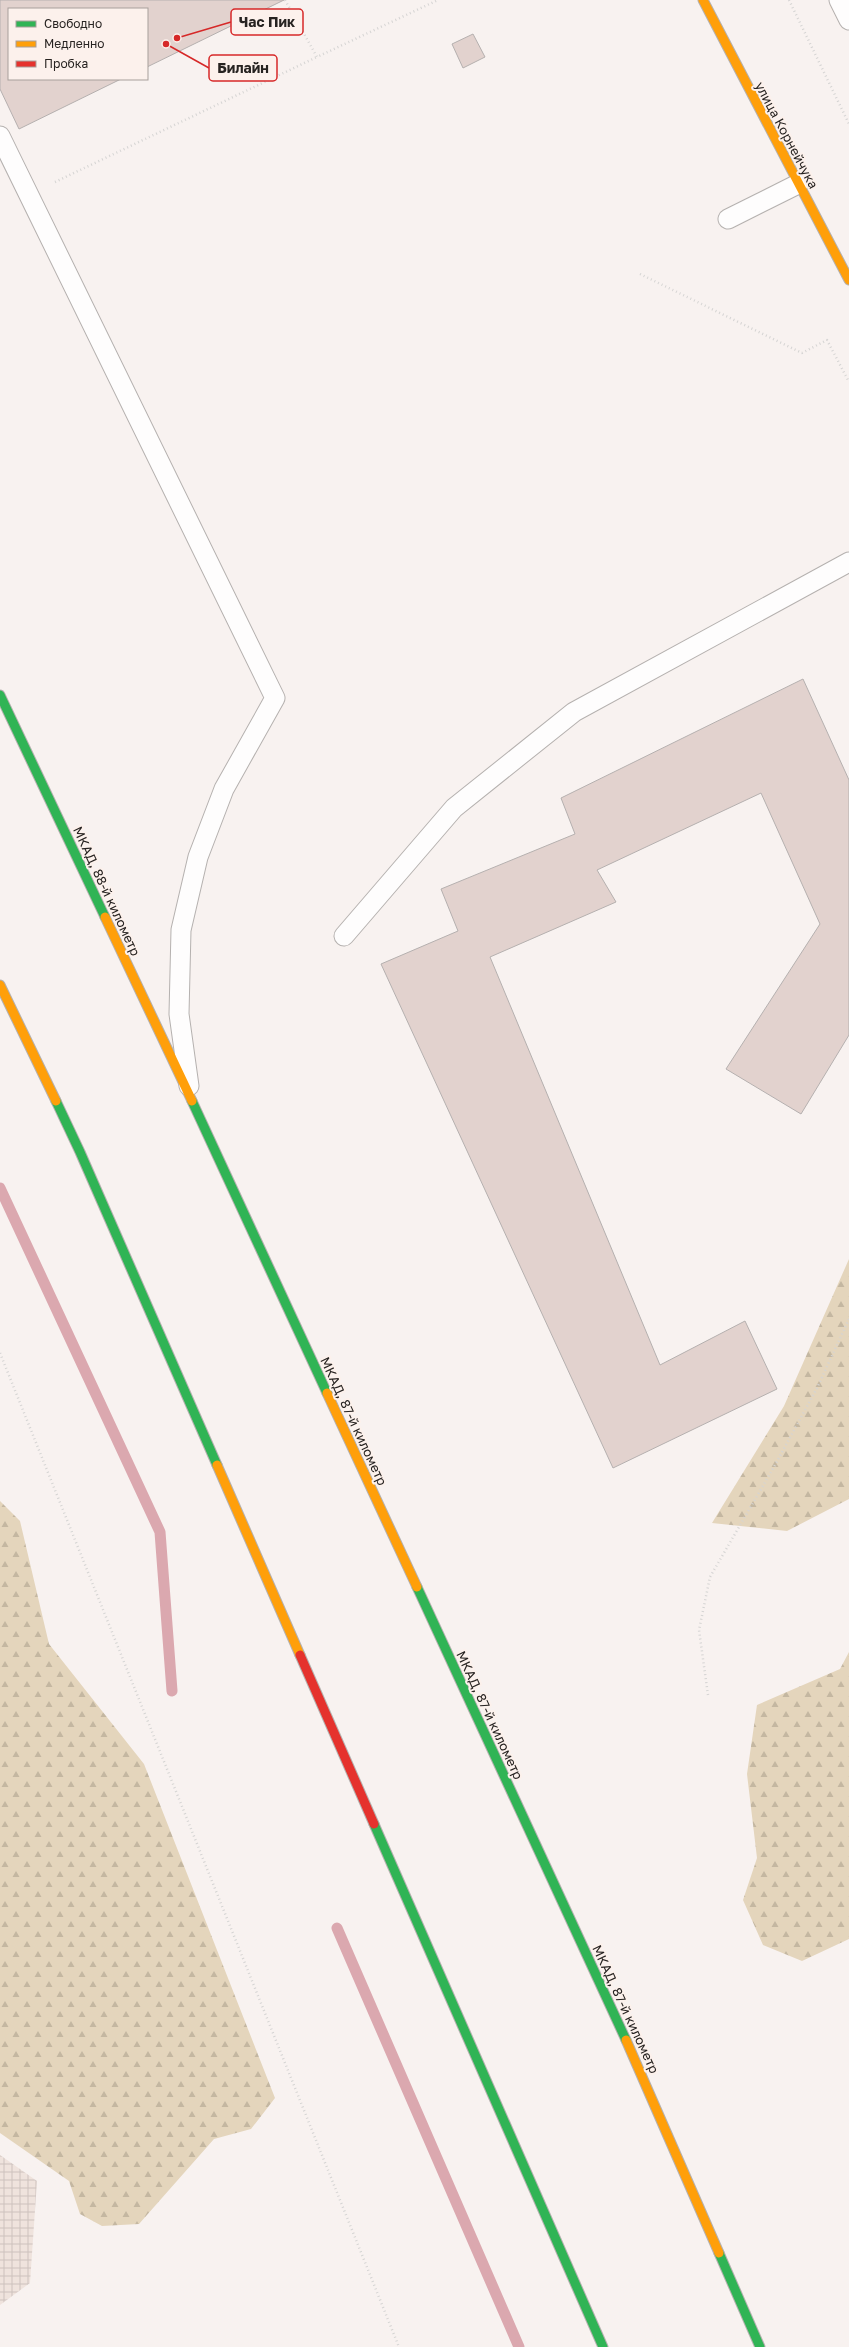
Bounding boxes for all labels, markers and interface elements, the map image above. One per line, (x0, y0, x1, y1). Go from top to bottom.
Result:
legend (8, 8, 148, 80)
callout: Час Пик (231, 9, 303, 35)
text: Час Пик (239, 13, 295, 30)
text: Свободно (44, 16, 102, 31)
text: Медленно (44, 36, 104, 51)
callout: Билайн (209, 55, 277, 81)
text: Пробка (44, 56, 88, 71)
text: Билайн (217, 59, 269, 76)
street label: улица Корнейчука (752, 79, 822, 191)
street label: МКАД, 88-й километр (70, 824, 144, 958)
street label: МКАД, 87-й километр (317, 1354, 391, 1488)
street label: МКАД, 87-й километр (453, 1648, 527, 1782)
street label: МКАД, 87-й километр (589, 1942, 663, 2076)

